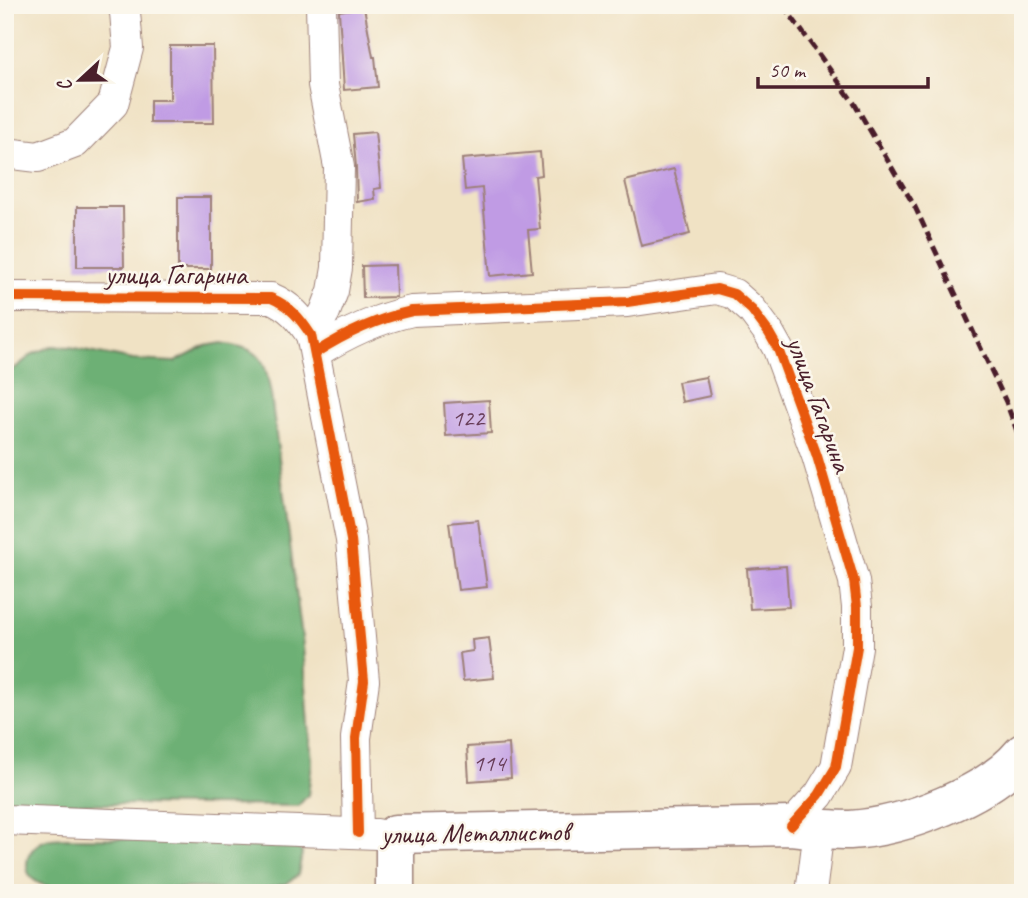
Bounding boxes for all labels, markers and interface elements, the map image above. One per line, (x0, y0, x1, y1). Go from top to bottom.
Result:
north arrow (46, 46, 116, 116)
scale bar (758, 46, 928, 90)
text: 50 m (769, 57, 807, 83)
text: С (51, 75, 78, 95)
street label: улица Гагарина (103, 257, 249, 292)
street label: улица Гагарина (778, 330, 861, 478)
house number: 122 (452, 403, 486, 433)
house number: 114 (473, 748, 507, 778)
street label: улица Металлистов (379, 813, 574, 852)

